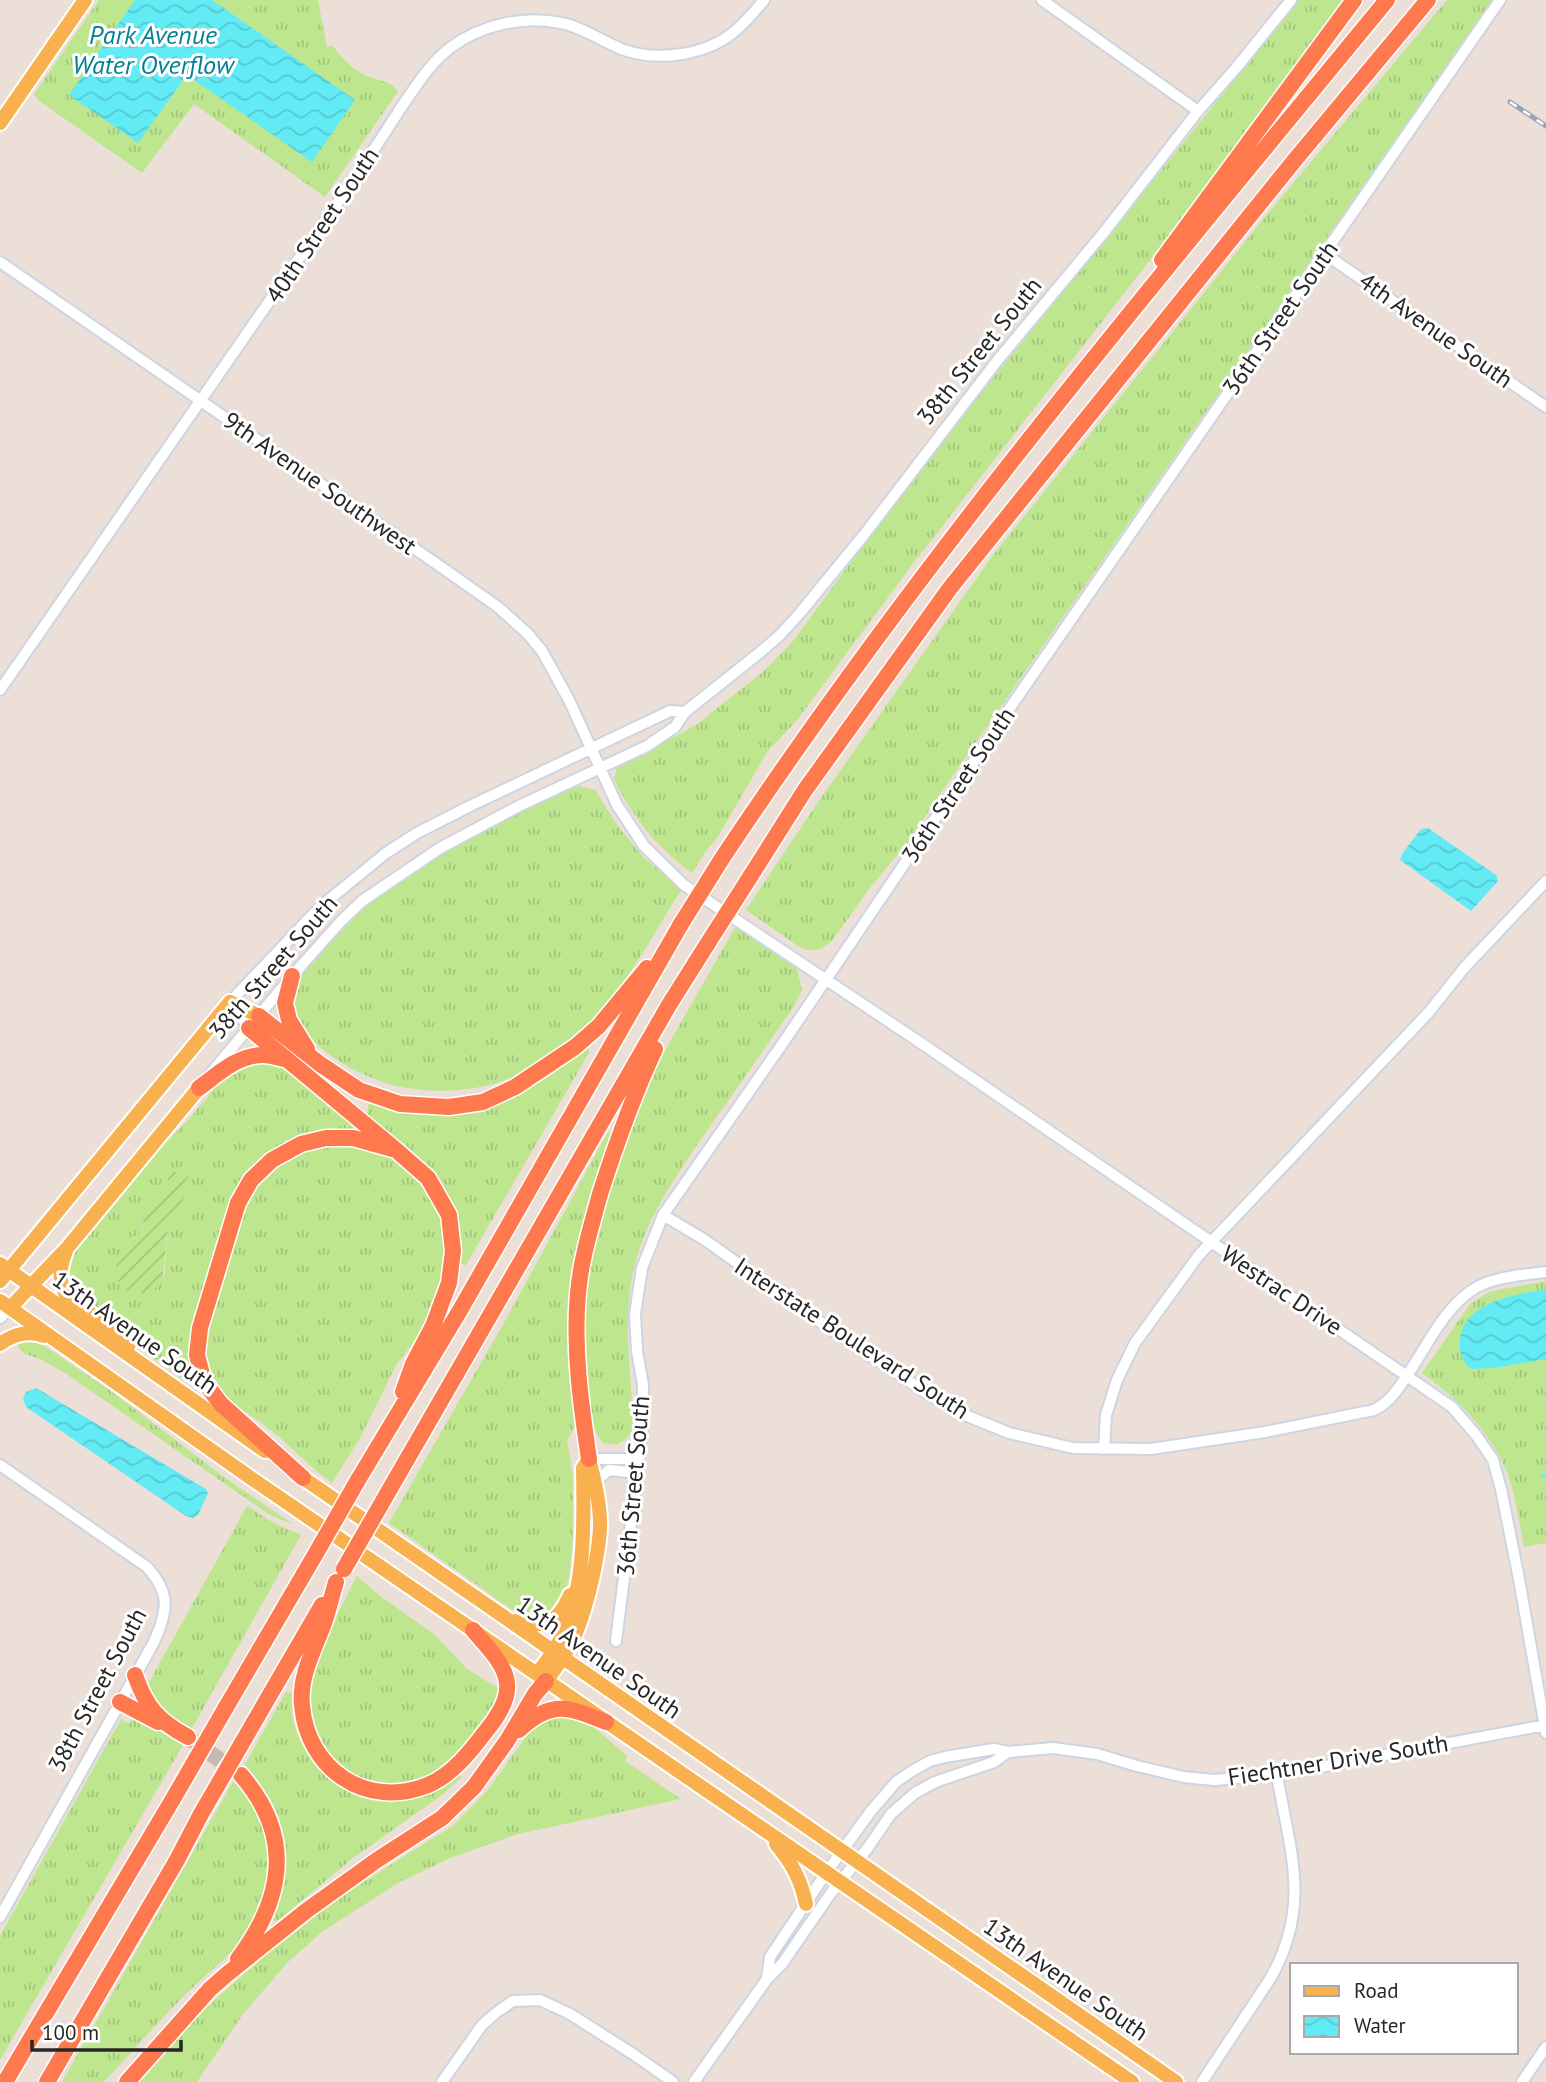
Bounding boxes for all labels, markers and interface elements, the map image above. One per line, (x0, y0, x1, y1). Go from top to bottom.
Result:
water label: Park Avenue Water Overflow (72, 18, 236, 81)
street label: 40th Street South (258, 141, 386, 309)
street label: 36th Street South (1215, 235, 1345, 401)
street label: 4th Avenue South (1353, 265, 1519, 395)
street label: 38th Street South (910, 271, 1048, 431)
street label: 9th Avenue Southwest (217, 405, 423, 561)
street label: 36th Street South (894, 701, 1022, 869)
street label: 38th Street South (202, 888, 344, 1046)
street label: Westrac Drive (1215, 1238, 1349, 1342)
street label: Interstate Boulevard South (729, 1250, 975, 1426)
street label: 13th Avenue South (47, 1264, 223, 1400)
street label: 36th Street South (610, 1394, 656, 1578)
street label: 13th Avenue South (511, 1589, 687, 1725)
street label: 38th Street South (41, 1603, 153, 1777)
street label: Fiechtner Drive South (1226, 1727, 1450, 1793)
street label: 13th Avenue South (978, 1911, 1154, 2047)
legend (1290, 1963, 1518, 2054)
text: Road (1354, 1977, 1398, 2004)
scale bar (32, 2008, 180, 2052)
text: Water (1354, 2012, 1406, 2039)
text: 100 m (42, 2019, 99, 2046)

